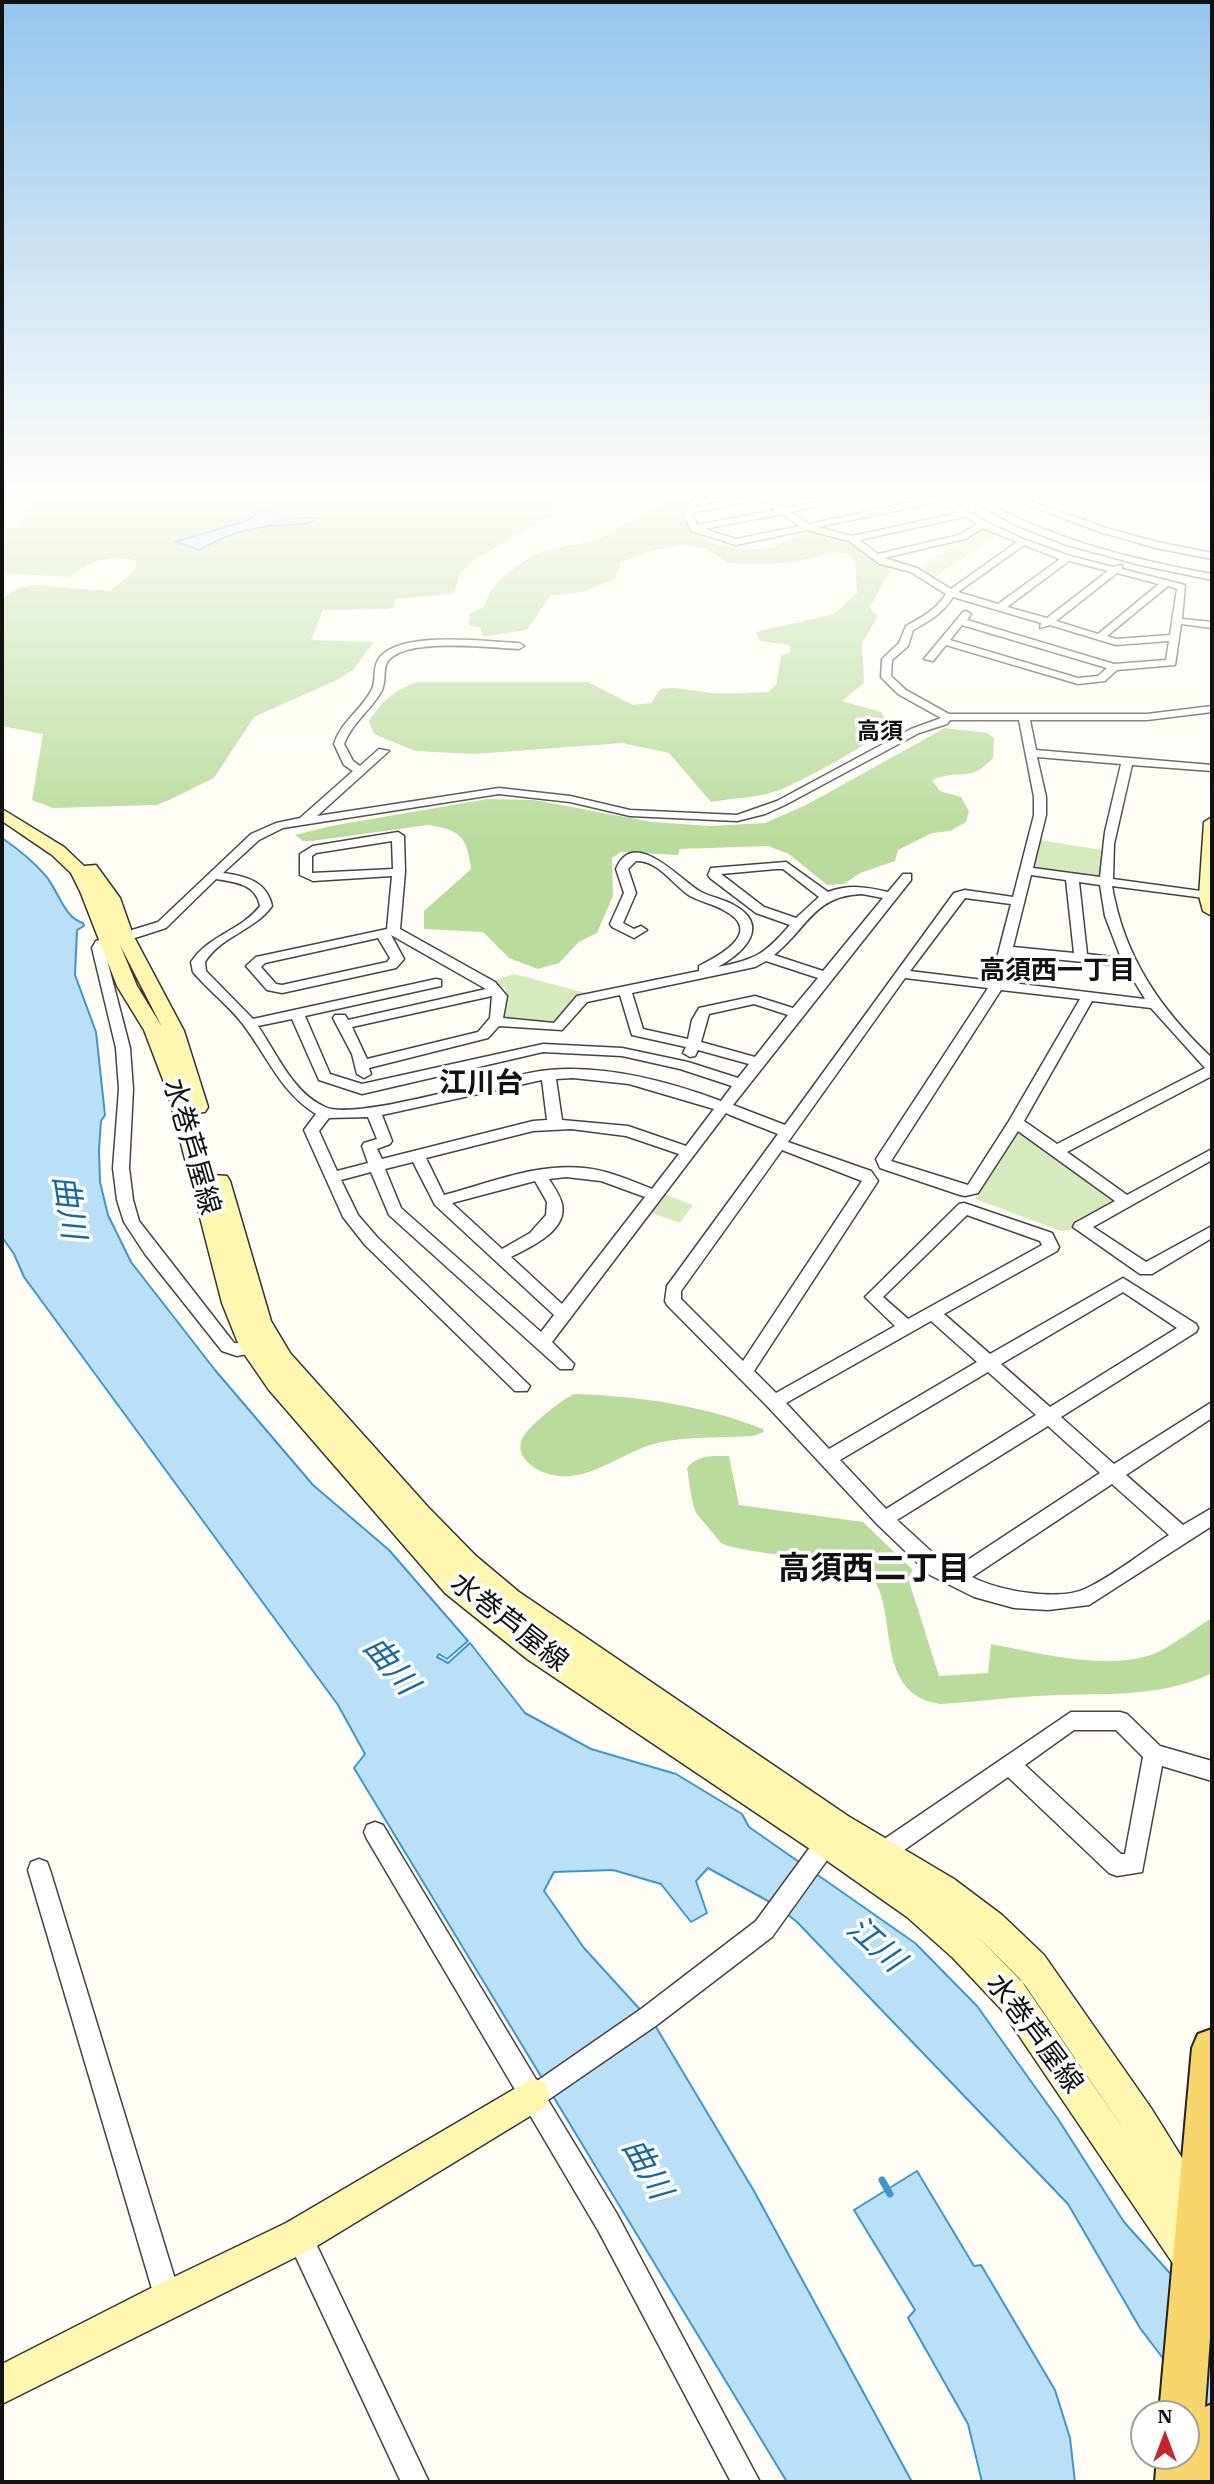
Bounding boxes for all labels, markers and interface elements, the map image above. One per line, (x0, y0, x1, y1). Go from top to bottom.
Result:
district label: 高須 (857, 718, 903, 746)
district label: 高須西一丁目 (979, 955, 1135, 987)
district label: 江川台 (439, 1067, 523, 1101)
street label: 水巻芦屋線 (156, 1075, 226, 1219)
water label: 曲川 (44, 1172, 92, 1242)
district label: 高須西二丁目 (778, 1551, 970, 1589)
street label: 水巻芦屋線 (443, 1567, 575, 1679)
water label: 曲川 (355, 1629, 425, 1703)
water label: 江川 (838, 1909, 912, 1981)
street label: 水巻芦屋線 (978, 1968, 1090, 2100)
water label: 曲川 (613, 2132, 679, 2206)
north arrow (1130, 2400, 1200, 2470)
text: N (1157, 2404, 1173, 2428)

